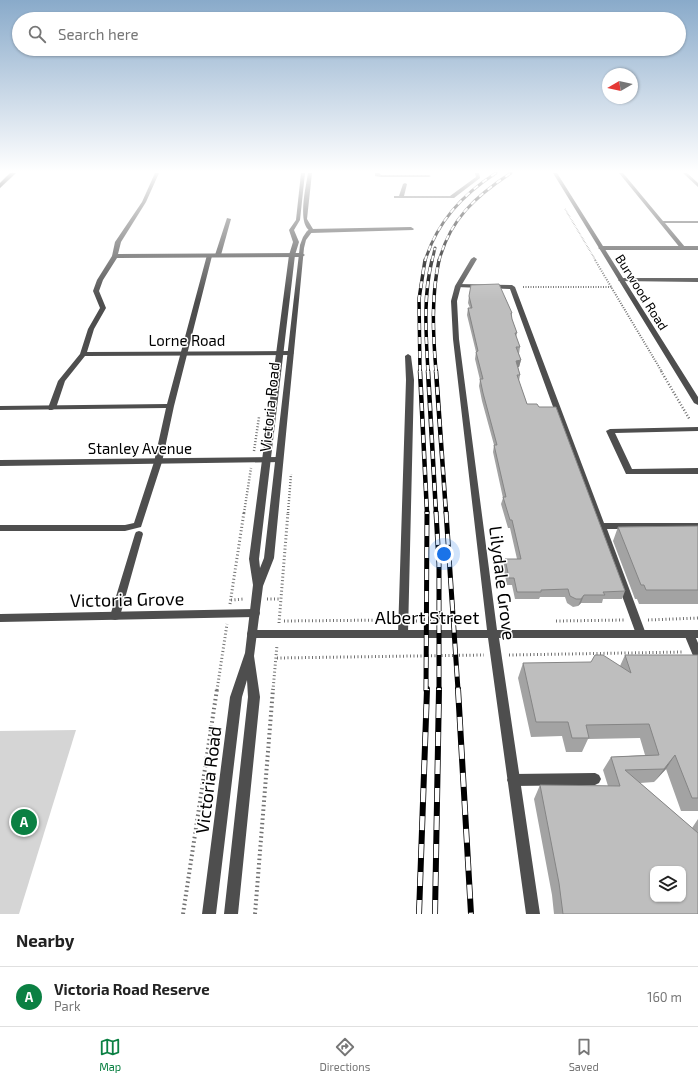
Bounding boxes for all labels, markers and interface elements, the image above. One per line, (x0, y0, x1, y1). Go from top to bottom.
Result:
search box (12, 12, 686, 56)
icon: search (26, 23, 48, 45)
text: Search here (58, 25, 139, 43)
north arrow (602, 68, 638, 104)
street label: Burwood Road (612, 251, 672, 333)
street label: Lorne Road (149, 331, 225, 349)
street label: Victoria Road (255, 361, 283, 453)
street label: Stanley Avenue (88, 439, 192, 457)
street label: Lilydale Grove (485, 525, 521, 641)
your location (434, 544, 454, 564)
street label: Victoria Grove (70, 587, 184, 611)
street label: Albert Street (375, 606, 479, 628)
street label: Victoria Road (190, 725, 226, 835)
pin: A (11, 807, 37, 837)
map controls (650, 866, 686, 902)
button: layers (650, 866, 686, 902)
text: Nearby (16, 930, 74, 950)
text: Victoria Road Reserve (54, 980, 210, 998)
text: A (25, 989, 33, 1005)
text: 160 m (647, 989, 682, 1005)
text: Park (54, 998, 81, 1014)
tab: Map (99, 1036, 121, 1073)
tab: Directions (320, 1036, 370, 1073)
tab: Saved (569, 1036, 599, 1073)

